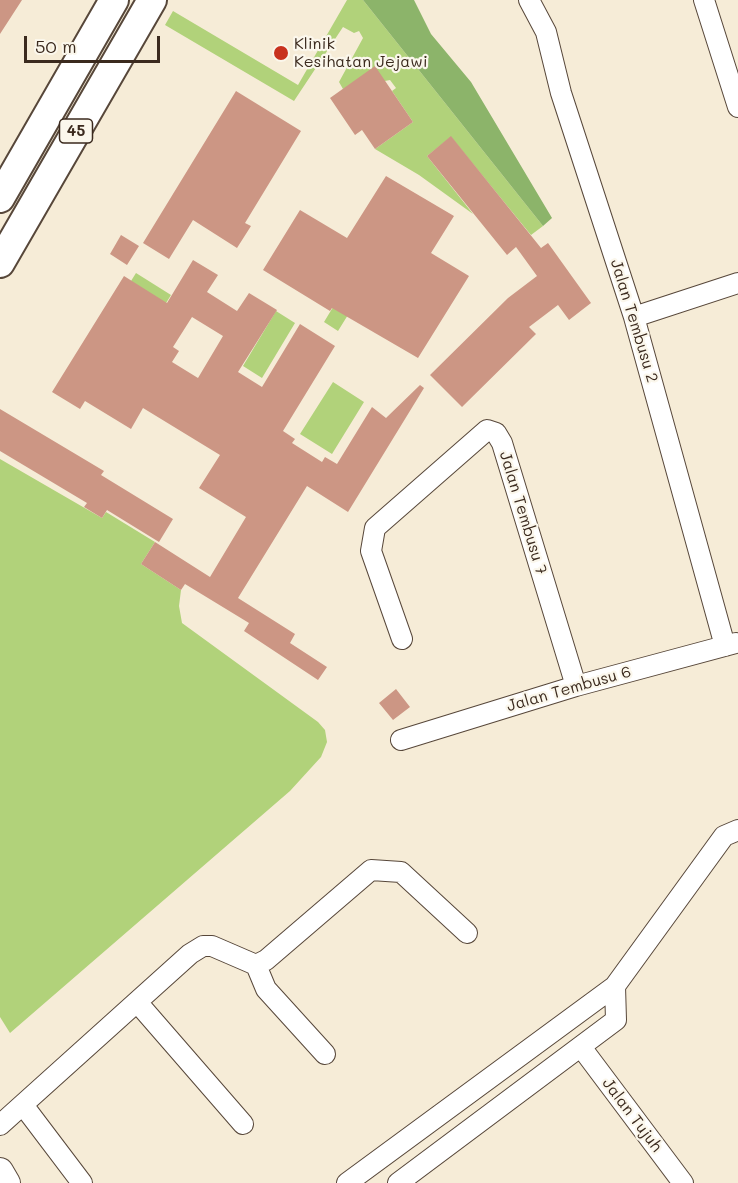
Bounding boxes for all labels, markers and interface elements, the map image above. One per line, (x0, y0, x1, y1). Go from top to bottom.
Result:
scale bar (27, 24, 164, 62)
text: 50 m (35, 34, 77, 58)
place label: Klinik Kesihatan Jejawi (294, 34, 428, 72)
marker: Klinik Kesihatan Jejawi (272, 44, 290, 62)
road number: 45 (60, 119, 92, 143)
street label: Jalan Tembusu 2 (606, 257, 662, 385)
street label: Jalan Tembusu 7 (495, 449, 551, 577)
street label: Jalan Tembusu 6 (505, 662, 633, 716)
street label: Jalan Tujuh (598, 1074, 666, 1156)

